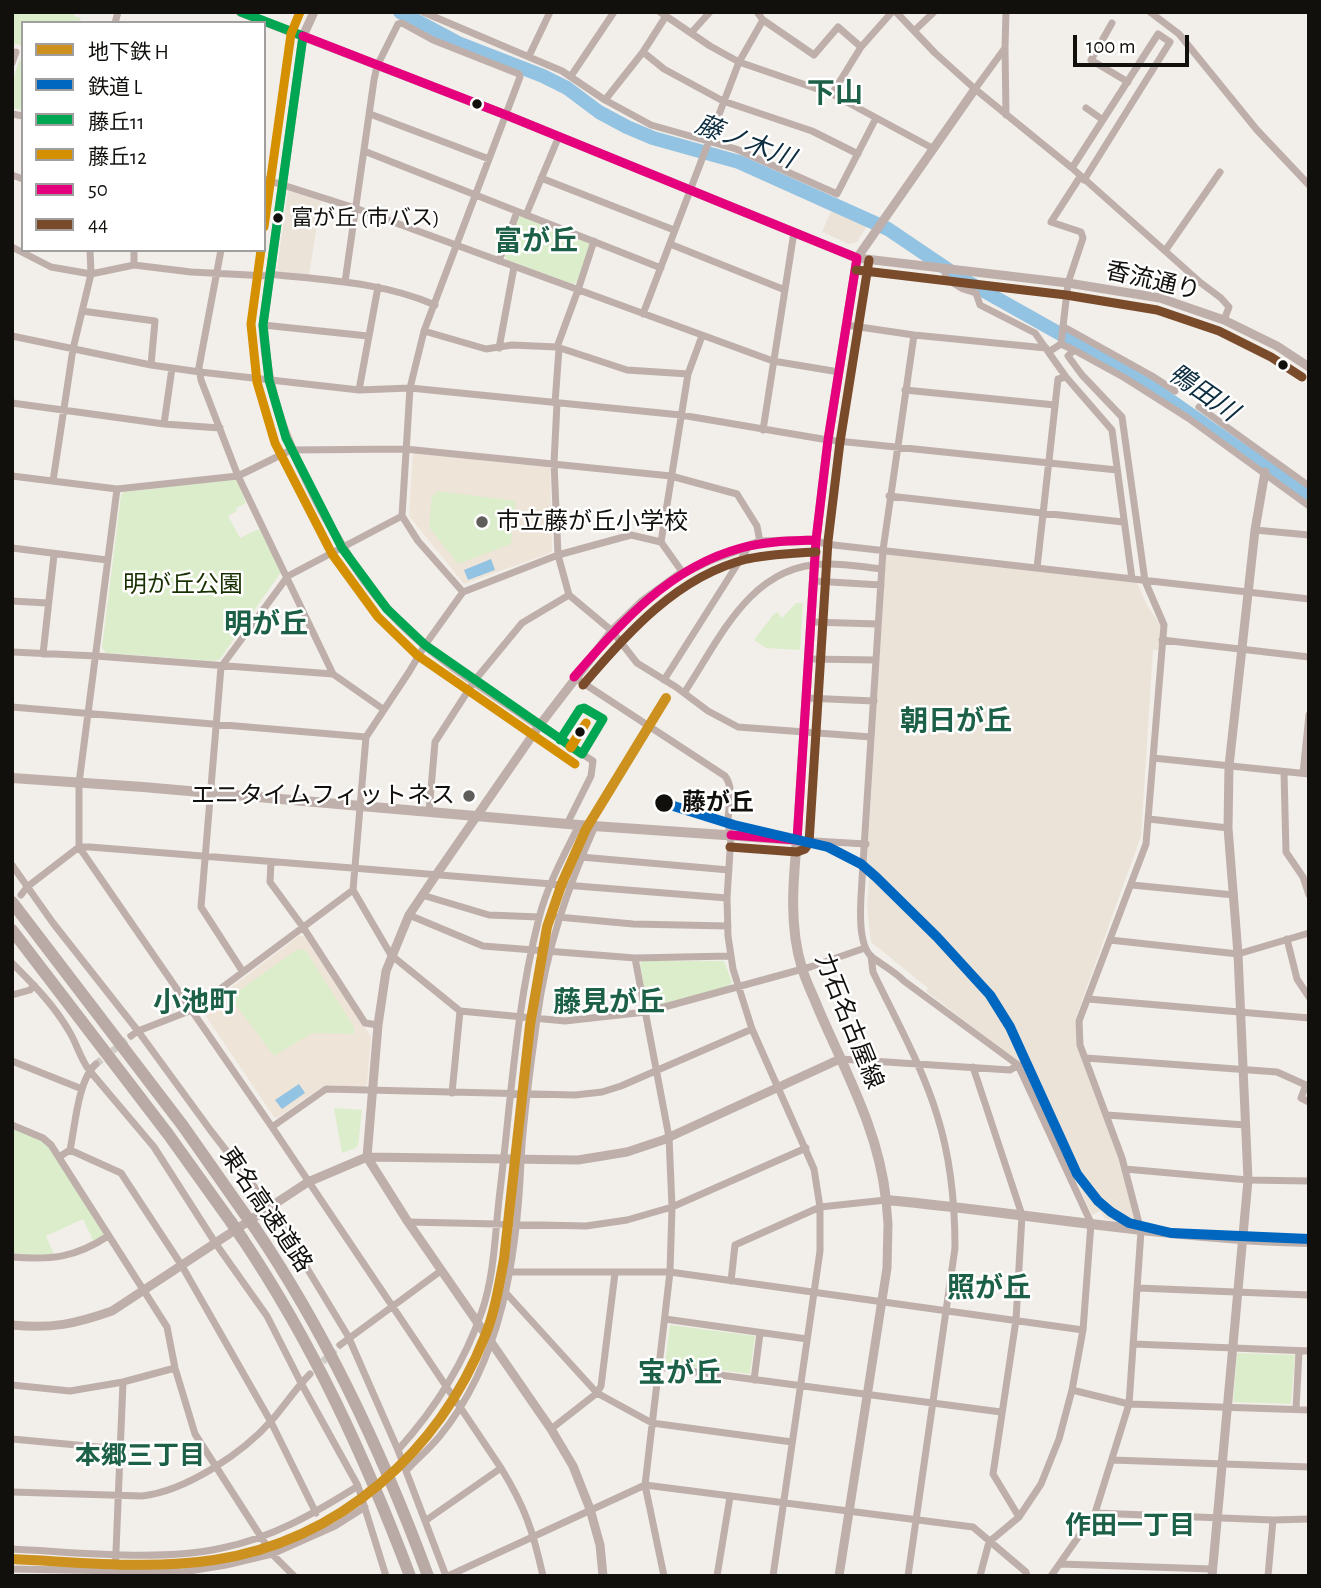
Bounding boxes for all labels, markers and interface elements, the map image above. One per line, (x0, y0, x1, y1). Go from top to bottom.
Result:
legend (21, 21, 266, 252)
scale bar (1076, 21, 1192, 65)
text: 100 m (1086, 36, 1136, 57)
text: 地下鉄 H (88, 42, 169, 63)
text: 鉄道 L (88, 77, 142, 98)
district label: 下山 (807, 77, 863, 111)
unlabelled marker (470, 97, 484, 111)
water label: 藤ノ木川 (691, 109, 799, 175)
text: 藤丘11 (88, 112, 144, 133)
text: 藤丘12 (88, 147, 147, 168)
text: 50 (88, 179, 108, 200)
place label: 富が丘 (市バス) (291, 205, 440, 231)
marker: 富が丘 (市バス) (271, 211, 285, 225)
text: 44 (88, 214, 108, 235)
district label: 富が丘 (494, 225, 578, 259)
street label: 香流通り (1103, 256, 1203, 306)
water label: 鴨田川 (1162, 358, 1244, 428)
unlabelled marker (1276, 358, 1290, 372)
place label: 市立藤が丘小学校 (496, 508, 688, 536)
marker: 市立藤が丘小学校 (474, 514, 490, 530)
park label: 明が丘公園 (123, 571, 243, 599)
district label: 明が丘 (224, 608, 308, 642)
district label: 朝日が丘 (900, 705, 1012, 739)
unlabelled marker (573, 725, 587, 739)
place label: エニタイムフィットネス (191, 782, 455, 810)
marker: エニタイムフィットネス (461, 788, 477, 804)
place label: 藤が丘 (682, 789, 754, 817)
marker: 藤が丘 (653, 792, 675, 814)
street label: 力石名古屋線 (809, 949, 889, 1093)
district label: 小池町 (153, 986, 237, 1020)
district label: 藤見が丘 (553, 986, 665, 1020)
street label: 東名高速道路 (214, 1142, 318, 1278)
district label: 照が丘 (947, 1272, 1031, 1306)
district label: 宝が丘 (638, 1357, 722, 1391)
district label: 本郷三丁目 (75, 1440, 205, 1472)
district label: 作田一丁目 (1065, 1510, 1195, 1542)

